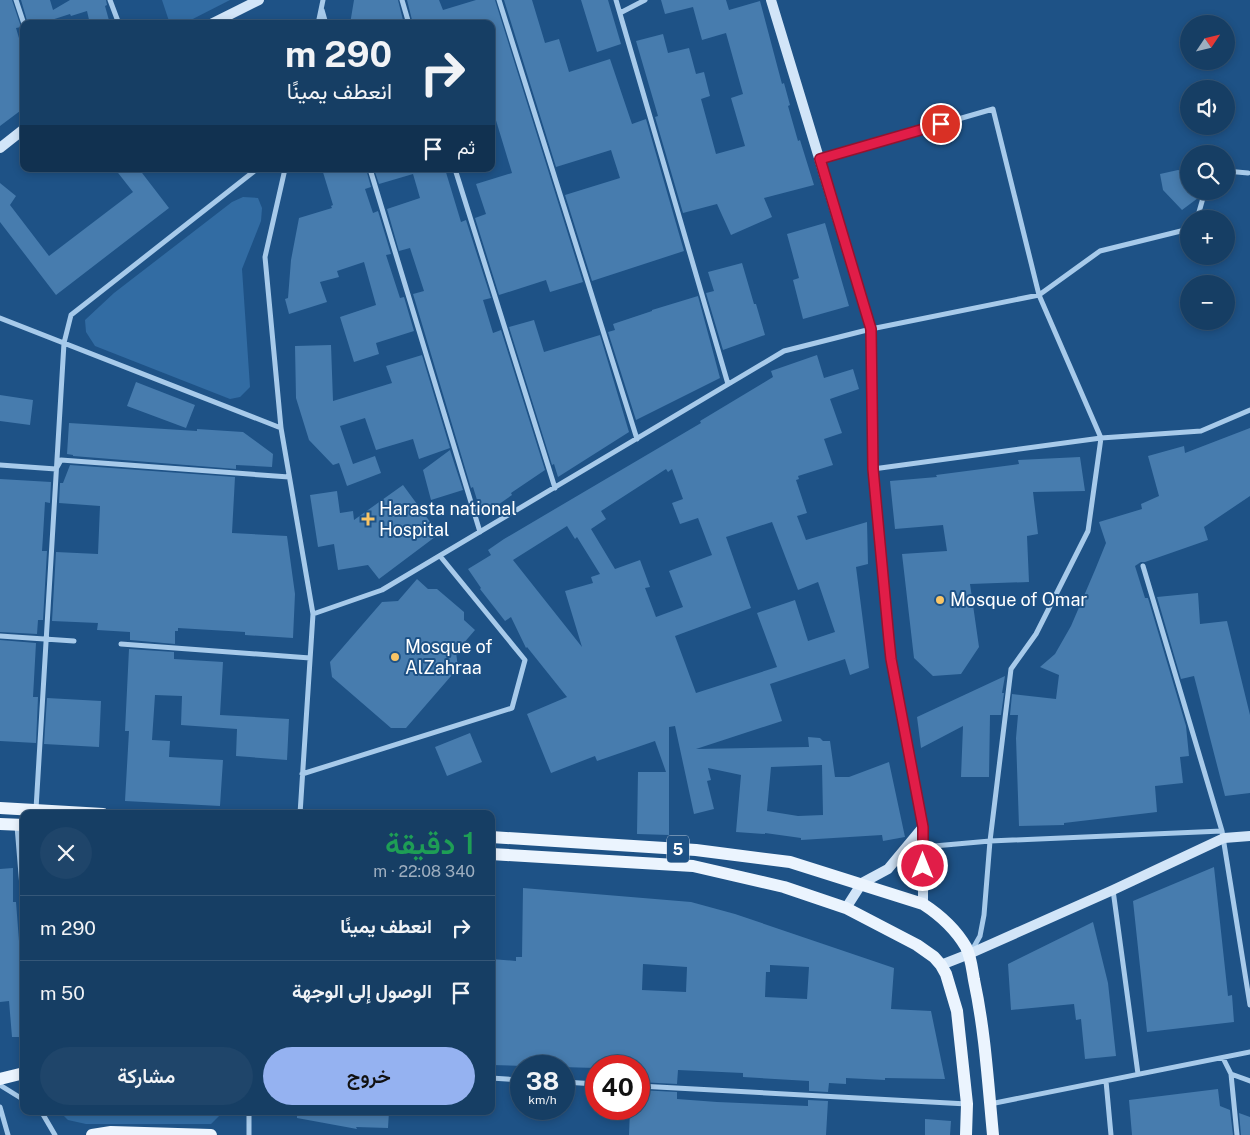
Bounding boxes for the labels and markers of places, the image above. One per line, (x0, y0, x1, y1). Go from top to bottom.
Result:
pin (920, 103, 962, 145)
place label: Harasta national Hospital (379, 498, 517, 540)
marker: Harasta national Hospital (361, 512, 375, 526)
place label: Mosque of Omar (950, 589, 1087, 610)
marker: Mosque of Omar (934, 594, 946, 606)
place label: Mosque of AlZahraa (405, 636, 492, 678)
marker: Mosque of AlZahraa (389, 651, 401, 663)

